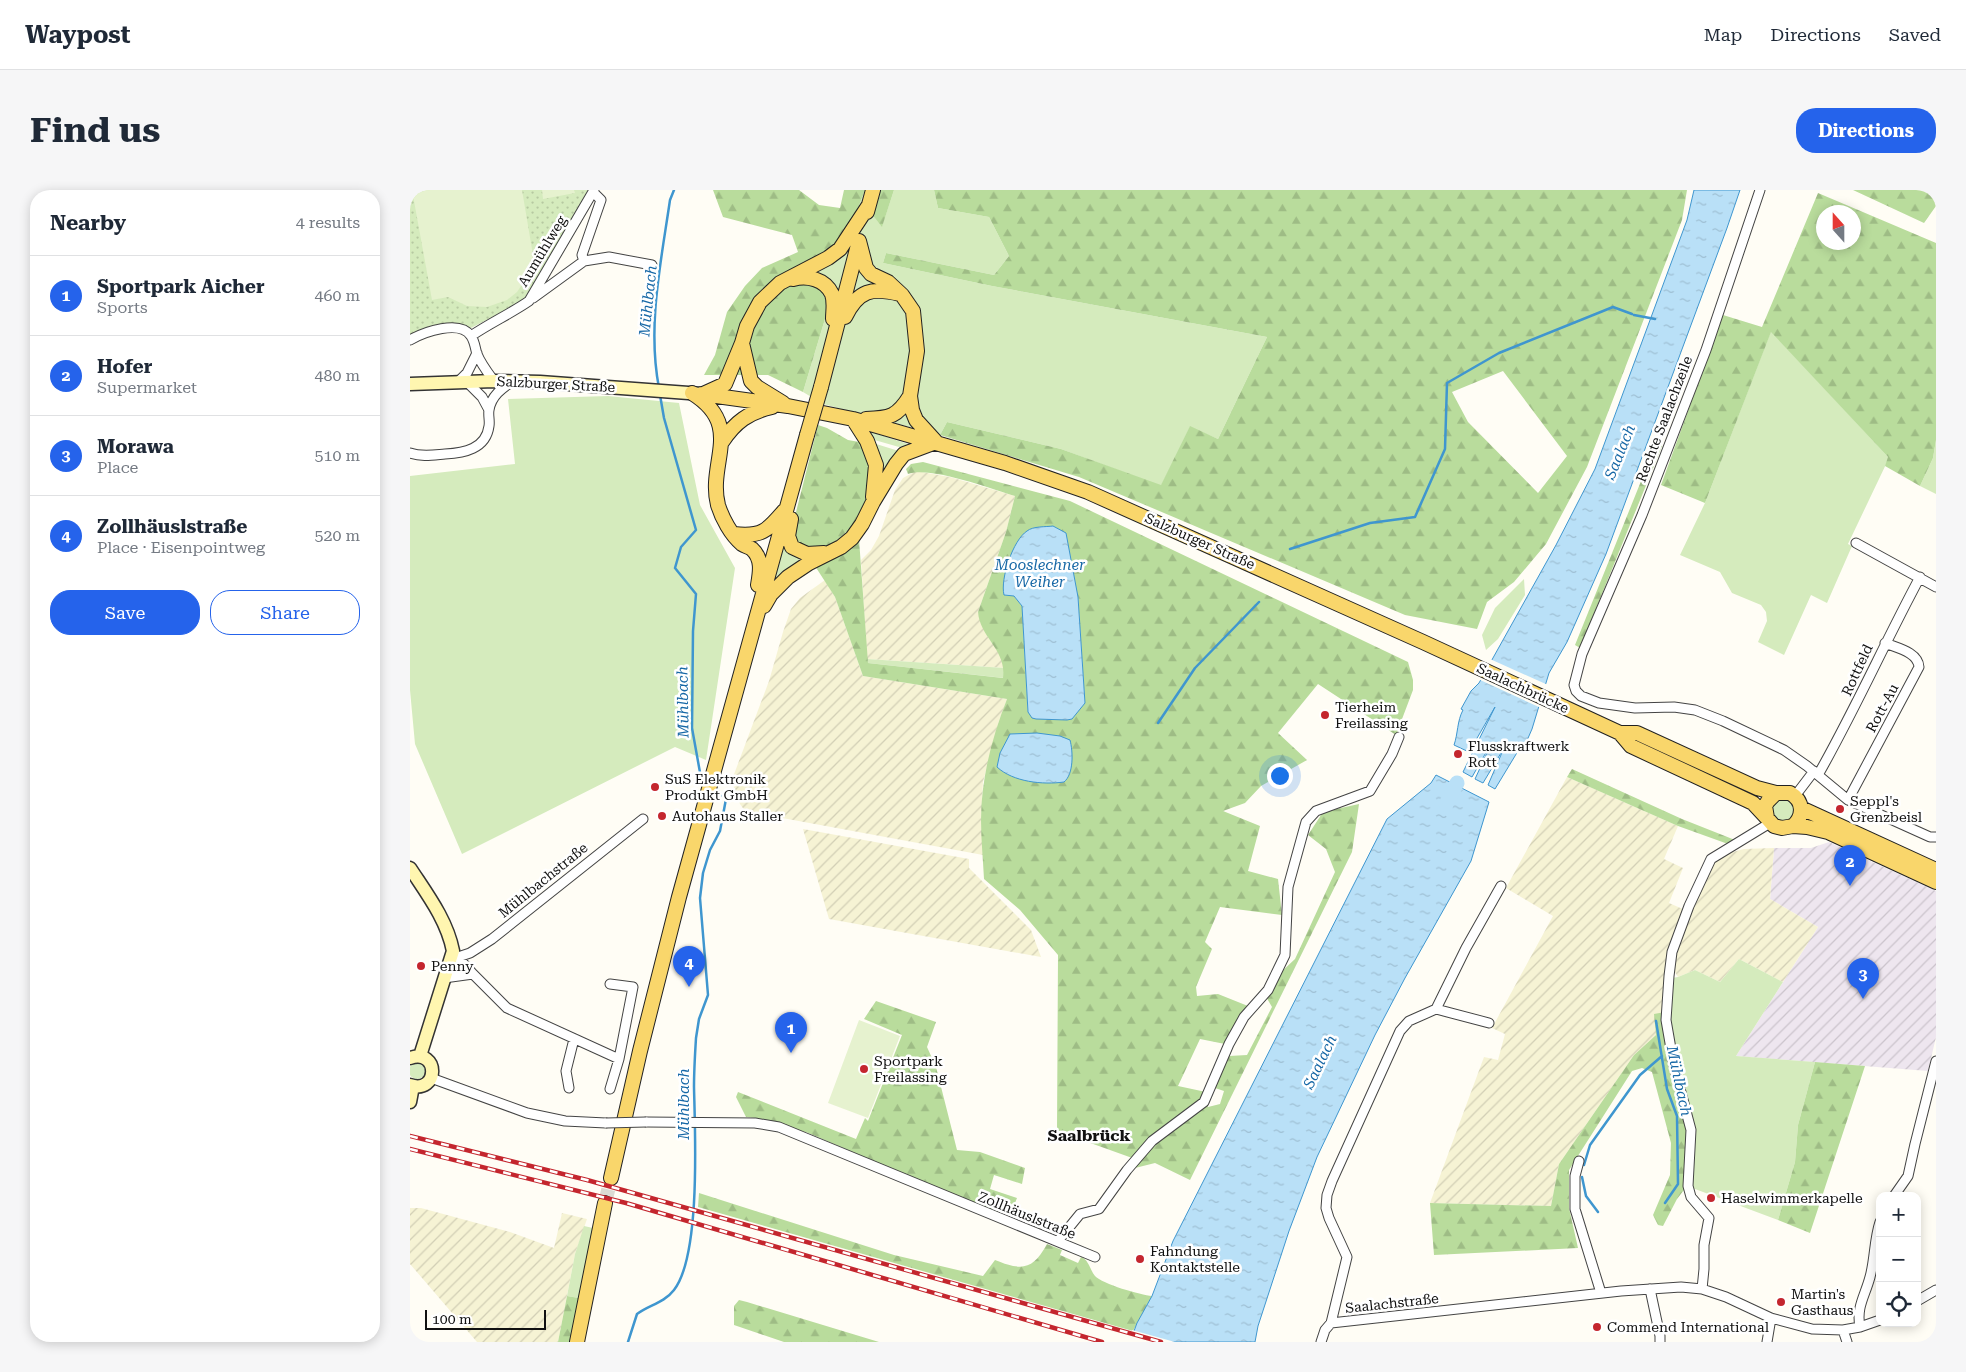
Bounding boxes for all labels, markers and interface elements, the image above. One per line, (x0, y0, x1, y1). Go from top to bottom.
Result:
text: Waypost (25, 21, 130, 49)
text: Map (1704, 24, 1742, 45)
text: Directions (1770, 24, 1861, 45)
text: Saved (1889, 24, 1941, 45)
button: Directions (1796, 108, 1936, 153)
text: Find us (30, 110, 160, 151)
north arrow (1816, 205, 1861, 250)
text: Nearby (50, 211, 126, 235)
text: 4 results (296, 213, 360, 232)
street label: Aumühlweg (515, 213, 569, 289)
water label: Mühlbach (635, 265, 661, 338)
text: Sportpark Aicher (97, 275, 265, 298)
text: 1 (62, 286, 70, 305)
text: 460 m (314, 286, 360, 305)
text: Sports (97, 298, 148, 317)
street label: Rechte Saalachzeile (1633, 353, 1696, 484)
text: Hofer (97, 355, 152, 378)
text: 2 (62, 366, 70, 385)
text: 480 m (314, 366, 360, 385)
street label: Salzburger Straße (496, 373, 616, 395)
text: Supermarket (97, 378, 197, 397)
water label: Saalach (1601, 422, 1639, 483)
text: Morawa (97, 435, 174, 458)
text: 3 (62, 446, 70, 465)
text: 510 m (314, 446, 360, 465)
text: Place (97, 458, 138, 477)
street label: Salzburger Straße (1143, 510, 1258, 573)
text: Zollhäuslstraße (97, 515, 247, 538)
text: 4 (62, 526, 70, 545)
text: 520 m (314, 526, 360, 545)
text: Place · Eisenpointweg (97, 538, 265, 557)
water label: Mooslechner Weiher (994, 556, 1086, 591)
button: Save (50, 590, 200, 635)
button: Share (210, 590, 360, 635)
street label: Rottfeld (1838, 642, 1876, 698)
street label: Saalachbrücke (1474, 660, 1572, 716)
water label: Mühlbach (673, 666, 693, 739)
street label: Rott-Au (1863, 681, 1902, 735)
place label: Tierheim Freilassing (1335, 699, 1408, 731)
marker: Tierheim Freilassing (1319, 709, 1331, 721)
place label: Flusskraftwerk Rott (1468, 738, 1570, 770)
marker: Flusskraftwerk Rott (1452, 748, 1464, 760)
your location (1267, 763, 1293, 789)
place label: SuS Elektronik Produkt GmbH (665, 771, 768, 803)
marker: SuS Elektronik Produkt GmbH (649, 781, 661, 793)
place label: Seppl's Grenzbeisl (1850, 793, 1923, 825)
marker: Seppl's Grenzbeisl (1834, 803, 1846, 815)
place label: Autohaus Staller (672, 808, 783, 824)
marker: Autohaus Staller (656, 810, 668, 822)
street label: Mühlbachstraße (495, 839, 591, 921)
pin: 2 (1834, 845, 1866, 886)
pin: 4 (673, 946, 705, 987)
place label: Penny (431, 958, 474, 974)
pin: 3 (1847, 958, 1879, 999)
marker: Penny (415, 960, 427, 972)
pin: 1 (775, 1012, 807, 1053)
water label: Saalach (1299, 1032, 1341, 1093)
water label: Mühlbach (1663, 1043, 1695, 1118)
place label: Sportpark Freilassing (874, 1053, 947, 1085)
marker: Sportpark Freilassing (858, 1063, 870, 1075)
water label: Mühlbach (675, 1068, 693, 1141)
district label: Saalbrück (1048, 1126, 1130, 1145)
street label: Zollhäuslstraße (976, 1188, 1078, 1242)
place label: Haselwimmerkapelle (1721, 1190, 1863, 1206)
marker: Haselwimmerkapelle (1705, 1192, 1717, 1204)
map controls (1876, 1192, 1921, 1327)
button: + (1876, 1192, 1921, 1237)
button: − (1876, 1237, 1921, 1282)
place label: Fahndung Kontaktstelle (1150, 1243, 1240, 1275)
marker: Fahndung Kontaktstelle (1134, 1253, 1146, 1265)
button: locate (1876, 1282, 1921, 1327)
place label: Martin's Gasthaus (1791, 1286, 1854, 1318)
street label: Saalachstraße (1344, 1290, 1440, 1316)
marker: Martin's Gasthaus (1775, 1296, 1787, 1308)
scale bar (425, 1307, 546, 1330)
text: 100 m (432, 1311, 472, 1327)
place label: Commend International (1607, 1319, 1770, 1335)
marker: Commend International (1591, 1321, 1603, 1333)

